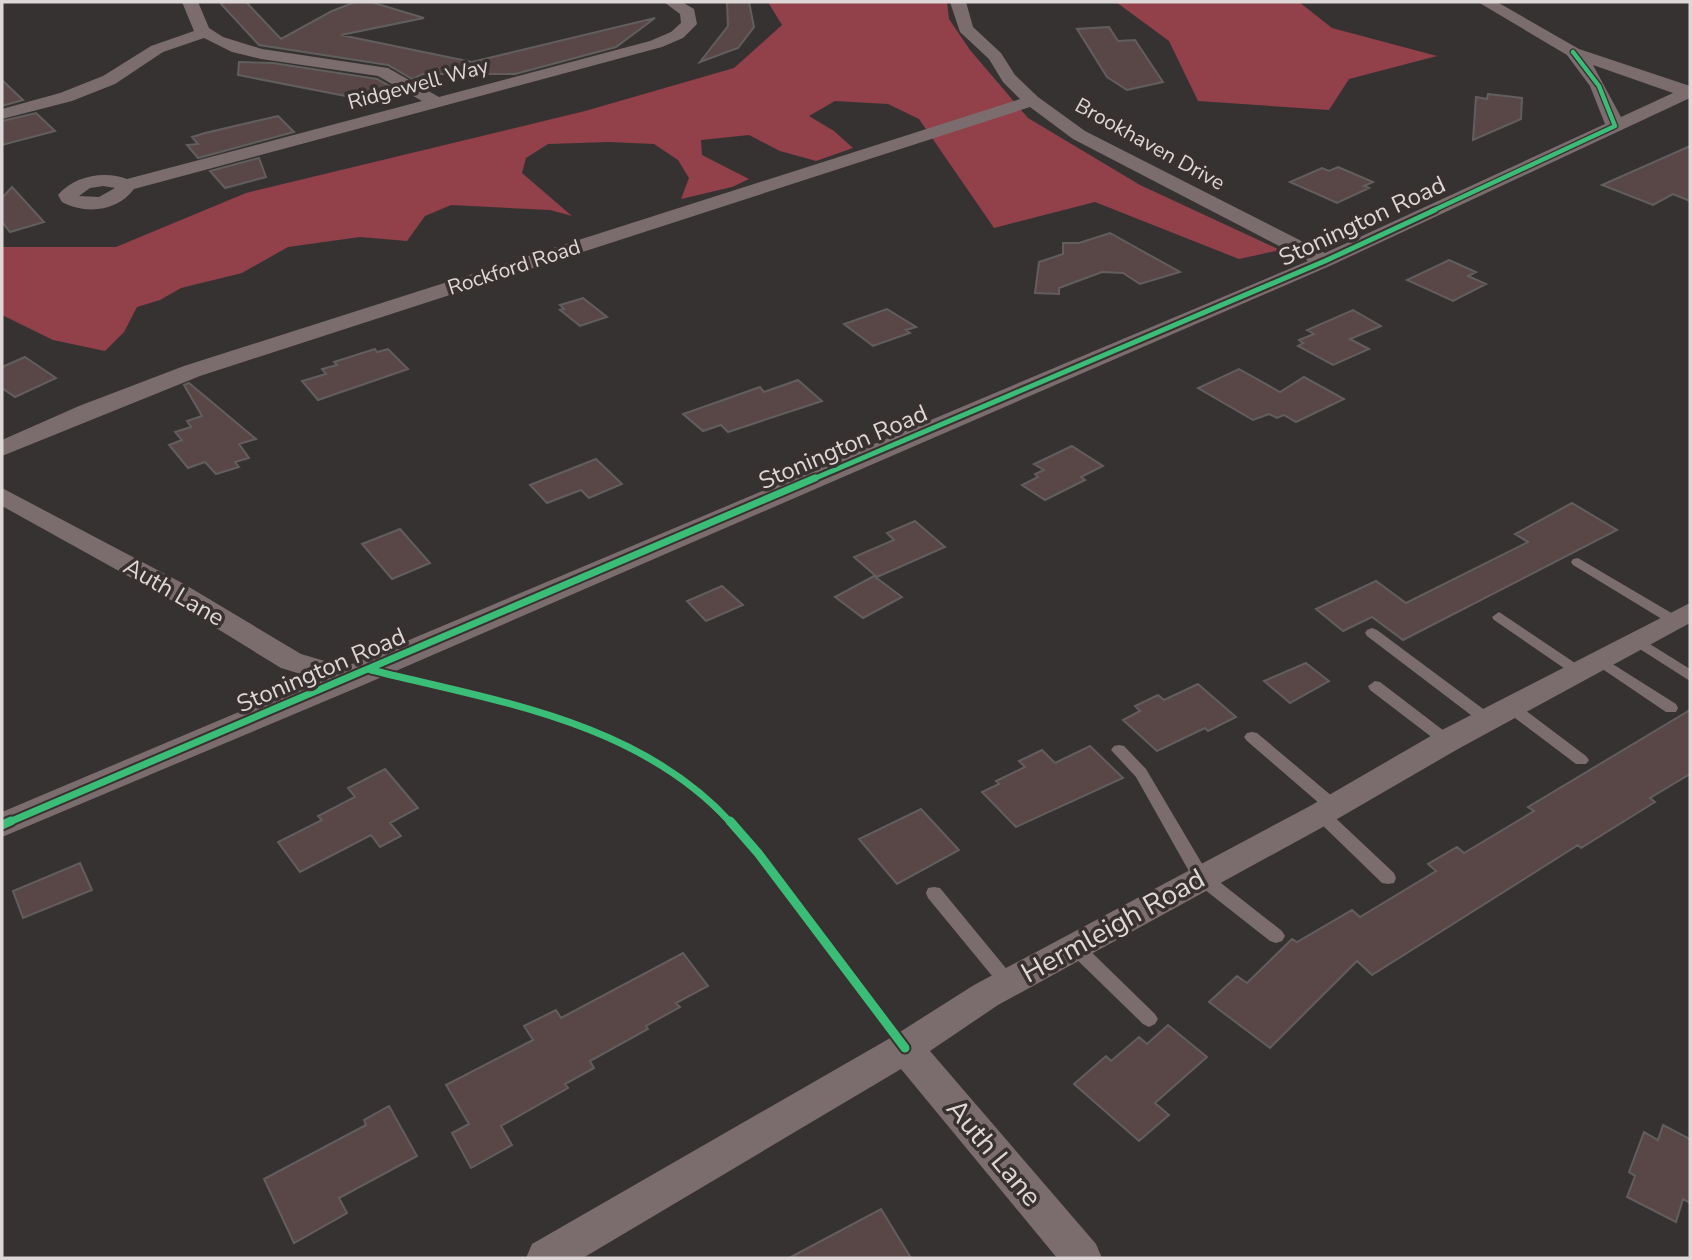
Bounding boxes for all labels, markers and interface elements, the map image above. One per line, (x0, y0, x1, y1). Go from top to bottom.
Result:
street label: Ridgewell Way (344, 52, 492, 116)
street label: Brookhaven Drive (1070, 91, 1230, 197)
street label: Stonington Road (1273, 168, 1451, 274)
street label: Rockford Road (444, 232, 584, 302)
street label: Stonington Road (754, 397, 932, 497)
street label: Auth Lane (118, 550, 230, 634)
street label: Stonington Road (232, 620, 410, 720)
street label: Hermleigh Road (1014, 860, 1212, 992)
street label: Auth Lane (938, 1091, 1050, 1215)

